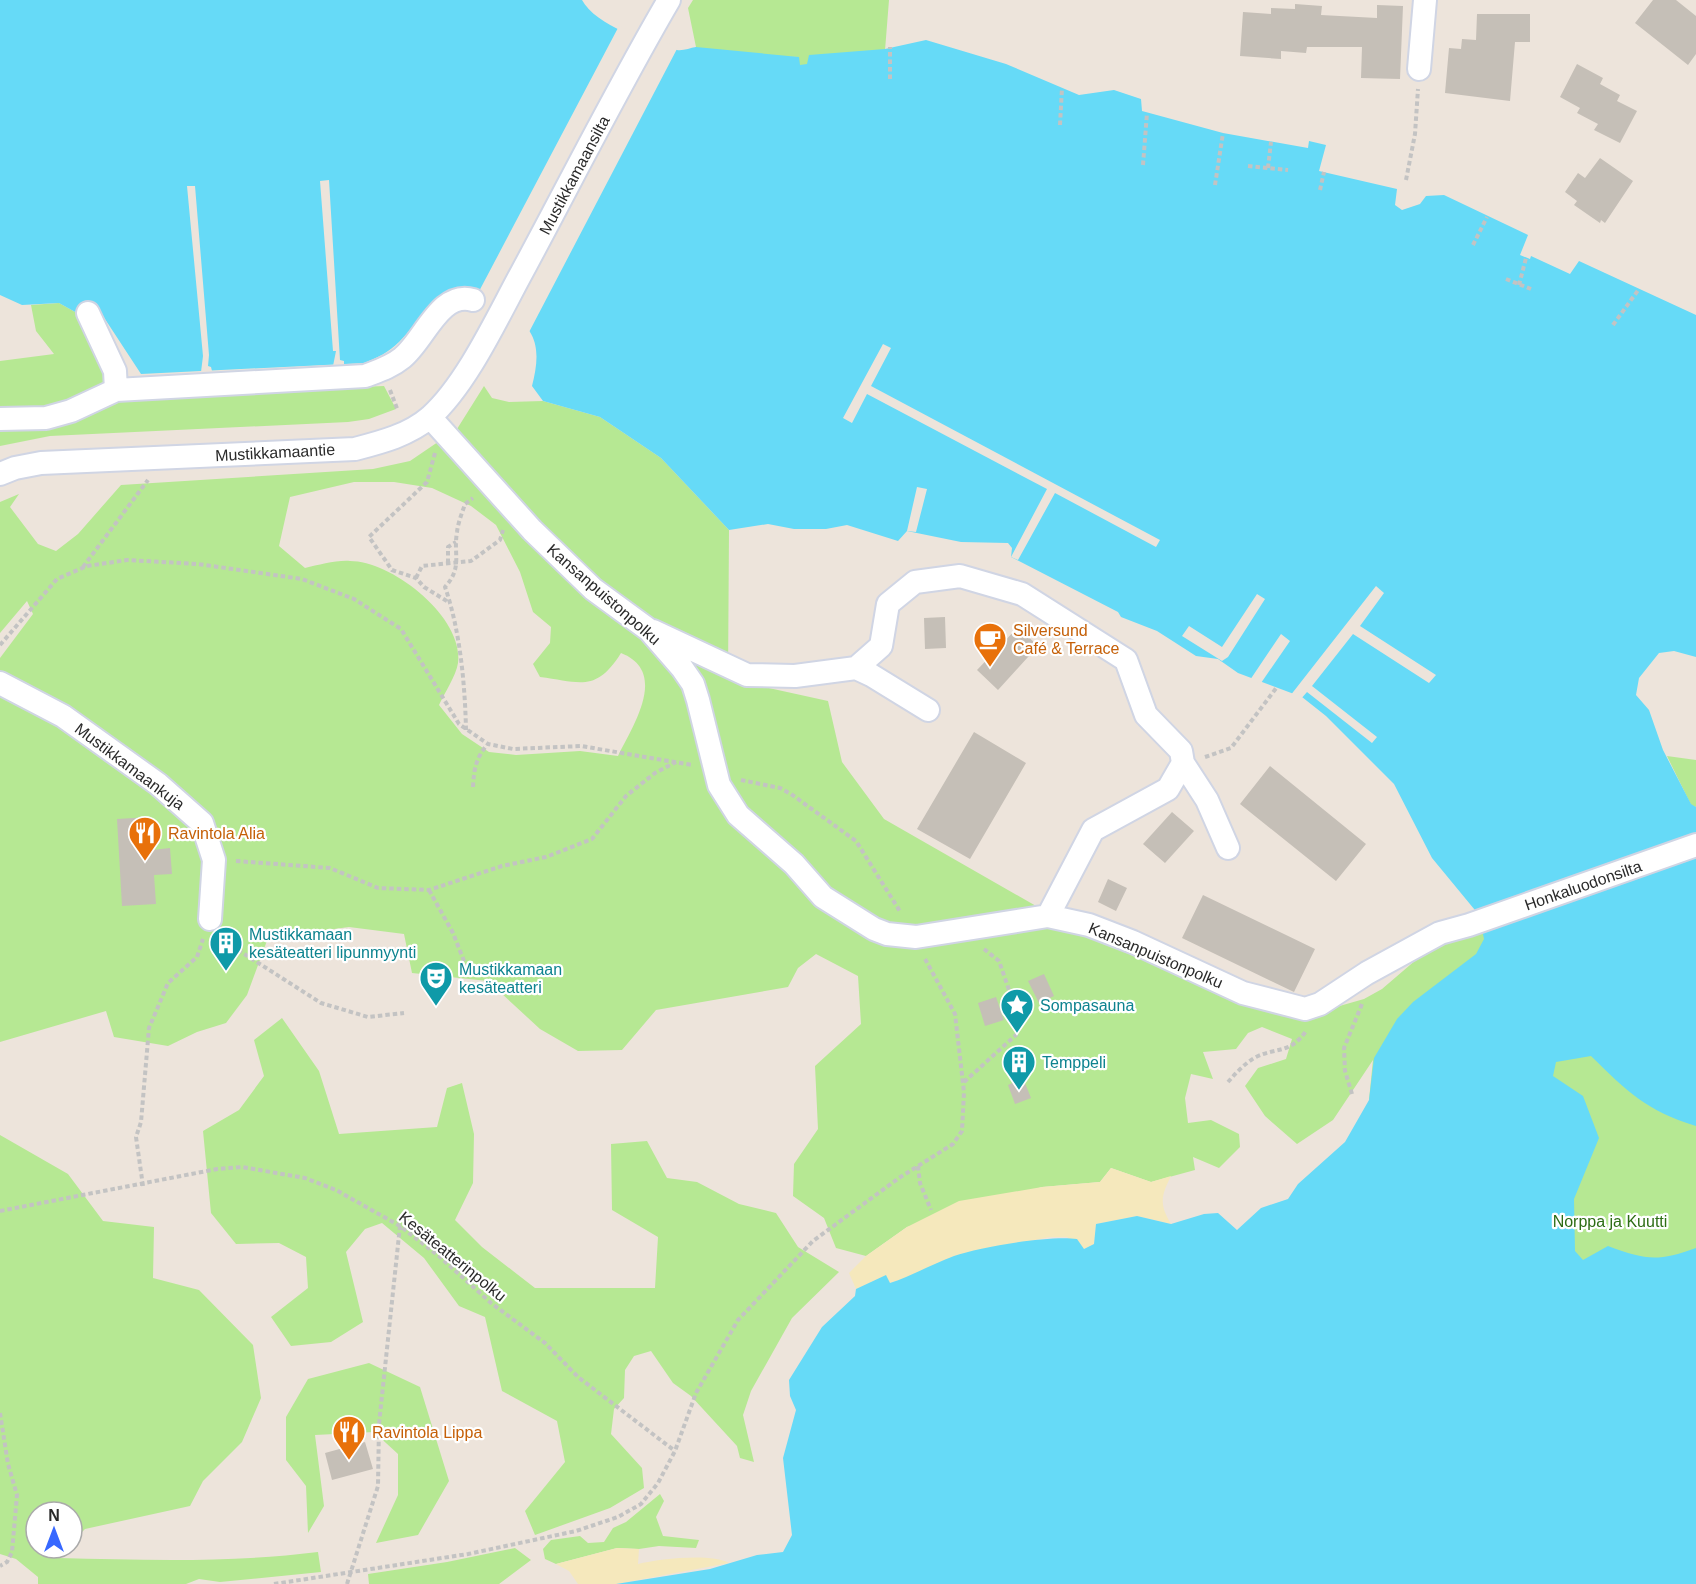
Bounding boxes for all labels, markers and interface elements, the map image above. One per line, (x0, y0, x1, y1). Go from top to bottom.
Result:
street label: Mustikkamaansilta (536, 113, 613, 237)
street label: Mustikkamaantie (215, 441, 336, 464)
street label: Kansanpuistonpolku (544, 541, 664, 648)
cafe icon: Silversund Café & Terrace (972, 621, 1008, 668)
place label: Silversund Café & Terrace (1013, 622, 1120, 657)
street label: Mustikkamaankuja (72, 720, 188, 813)
restaurant icon: Ravintola Alia (127, 815, 163, 862)
place label: Ravintola Alia (168, 825, 265, 842)
street label: Honkaluodonsilta (1522, 857, 1644, 913)
street label: Kansanpuistonpolku (1086, 919, 1225, 991)
building icon: Mustikkamaan kesäteatteri lipunmyynti (208, 925, 244, 972)
place label: Mustikkamaan kesäteatteri lipunmyynti (249, 926, 416, 961)
theatre icon: Mustikkamaan kesäteatteri (418, 960, 454, 1007)
place label: Mustikkamaan kesäteatteri (459, 961, 562, 996)
place icon: Sompasauna (999, 987, 1035, 1034)
place label: Sompasauna (1040, 997, 1134, 1014)
building icon: Temppeli (1001, 1044, 1037, 1091)
place label: Temppeli (1042, 1054, 1106, 1071)
street label: Kesäteatterinpolku (396, 1208, 510, 1305)
park label: Norppa ja Kuutti (1553, 1213, 1667, 1230)
restaurant icon: Ravintola Lippa (331, 1414, 367, 1461)
place label: Ravintola Lippa (372, 1424, 482, 1441)
north arrow (24, 1500, 84, 1560)
text: N (48, 1507, 60, 1524)

